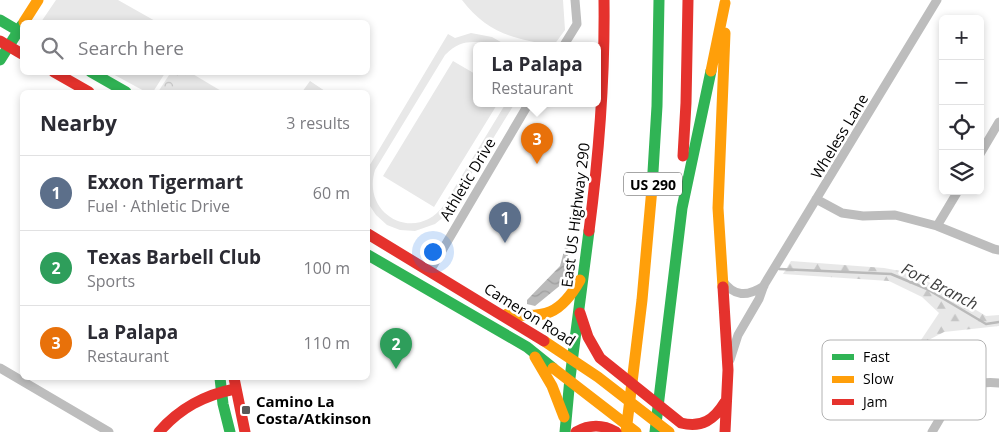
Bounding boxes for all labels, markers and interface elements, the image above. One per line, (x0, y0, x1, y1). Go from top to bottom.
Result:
map controls (939, 15, 984, 195)
button: + (939, 15, 984, 60)
search box (20, 20, 370, 75)
icon: search (38, 34, 66, 62)
text: Search here (78, 35, 184, 61)
popup (473, 42, 601, 107)
text: La Palapa (491, 51, 583, 77)
button: − (939, 60, 984, 105)
text: Restaurant (491, 77, 573, 99)
street label: Wheless Lane (806, 90, 872, 182)
button: locate (939, 105, 984, 150)
text: Nearby (40, 109, 117, 137)
text: 3 results (286, 112, 350, 134)
pin: 3 (521, 123, 553, 164)
street label: Athletic Drive (434, 134, 500, 224)
street label: East US Highway 290 (556, 142, 594, 288)
button: layers (939, 150, 984, 195)
text: Exxon Tigermart (87, 169, 243, 195)
road number: US 290 (624, 172, 682, 195)
text: 1 (51, 182, 61, 204)
text: 60 m (313, 182, 350, 204)
text: Fuel · Athletic Drive (87, 195, 230, 217)
pin: 1 (489, 202, 521, 243)
your location (420, 239, 446, 265)
text: Texas Barbell Club (87, 244, 261, 270)
text: 2 (51, 257, 61, 279)
text: 100 m (304, 257, 350, 279)
water label: Fort Branch (898, 257, 982, 315)
text: Sports (87, 270, 135, 292)
street label: Cameron Road (481, 278, 579, 350)
text: La Palapa (87, 319, 178, 345)
pin: 2 (380, 328, 412, 369)
text: 3 (51, 332, 61, 354)
text: 110 m (304, 332, 350, 354)
legend (822, 340, 986, 420)
text: Restaurant (87, 345, 169, 367)
text: Fast (863, 347, 890, 366)
text: Slow (863, 369, 894, 388)
place label: Camino La Costa/Atkinson (256, 391, 371, 428)
text: Jam (861, 392, 888, 411)
marker: Camino La Costa/Atkinson (240, 404, 252, 416)

